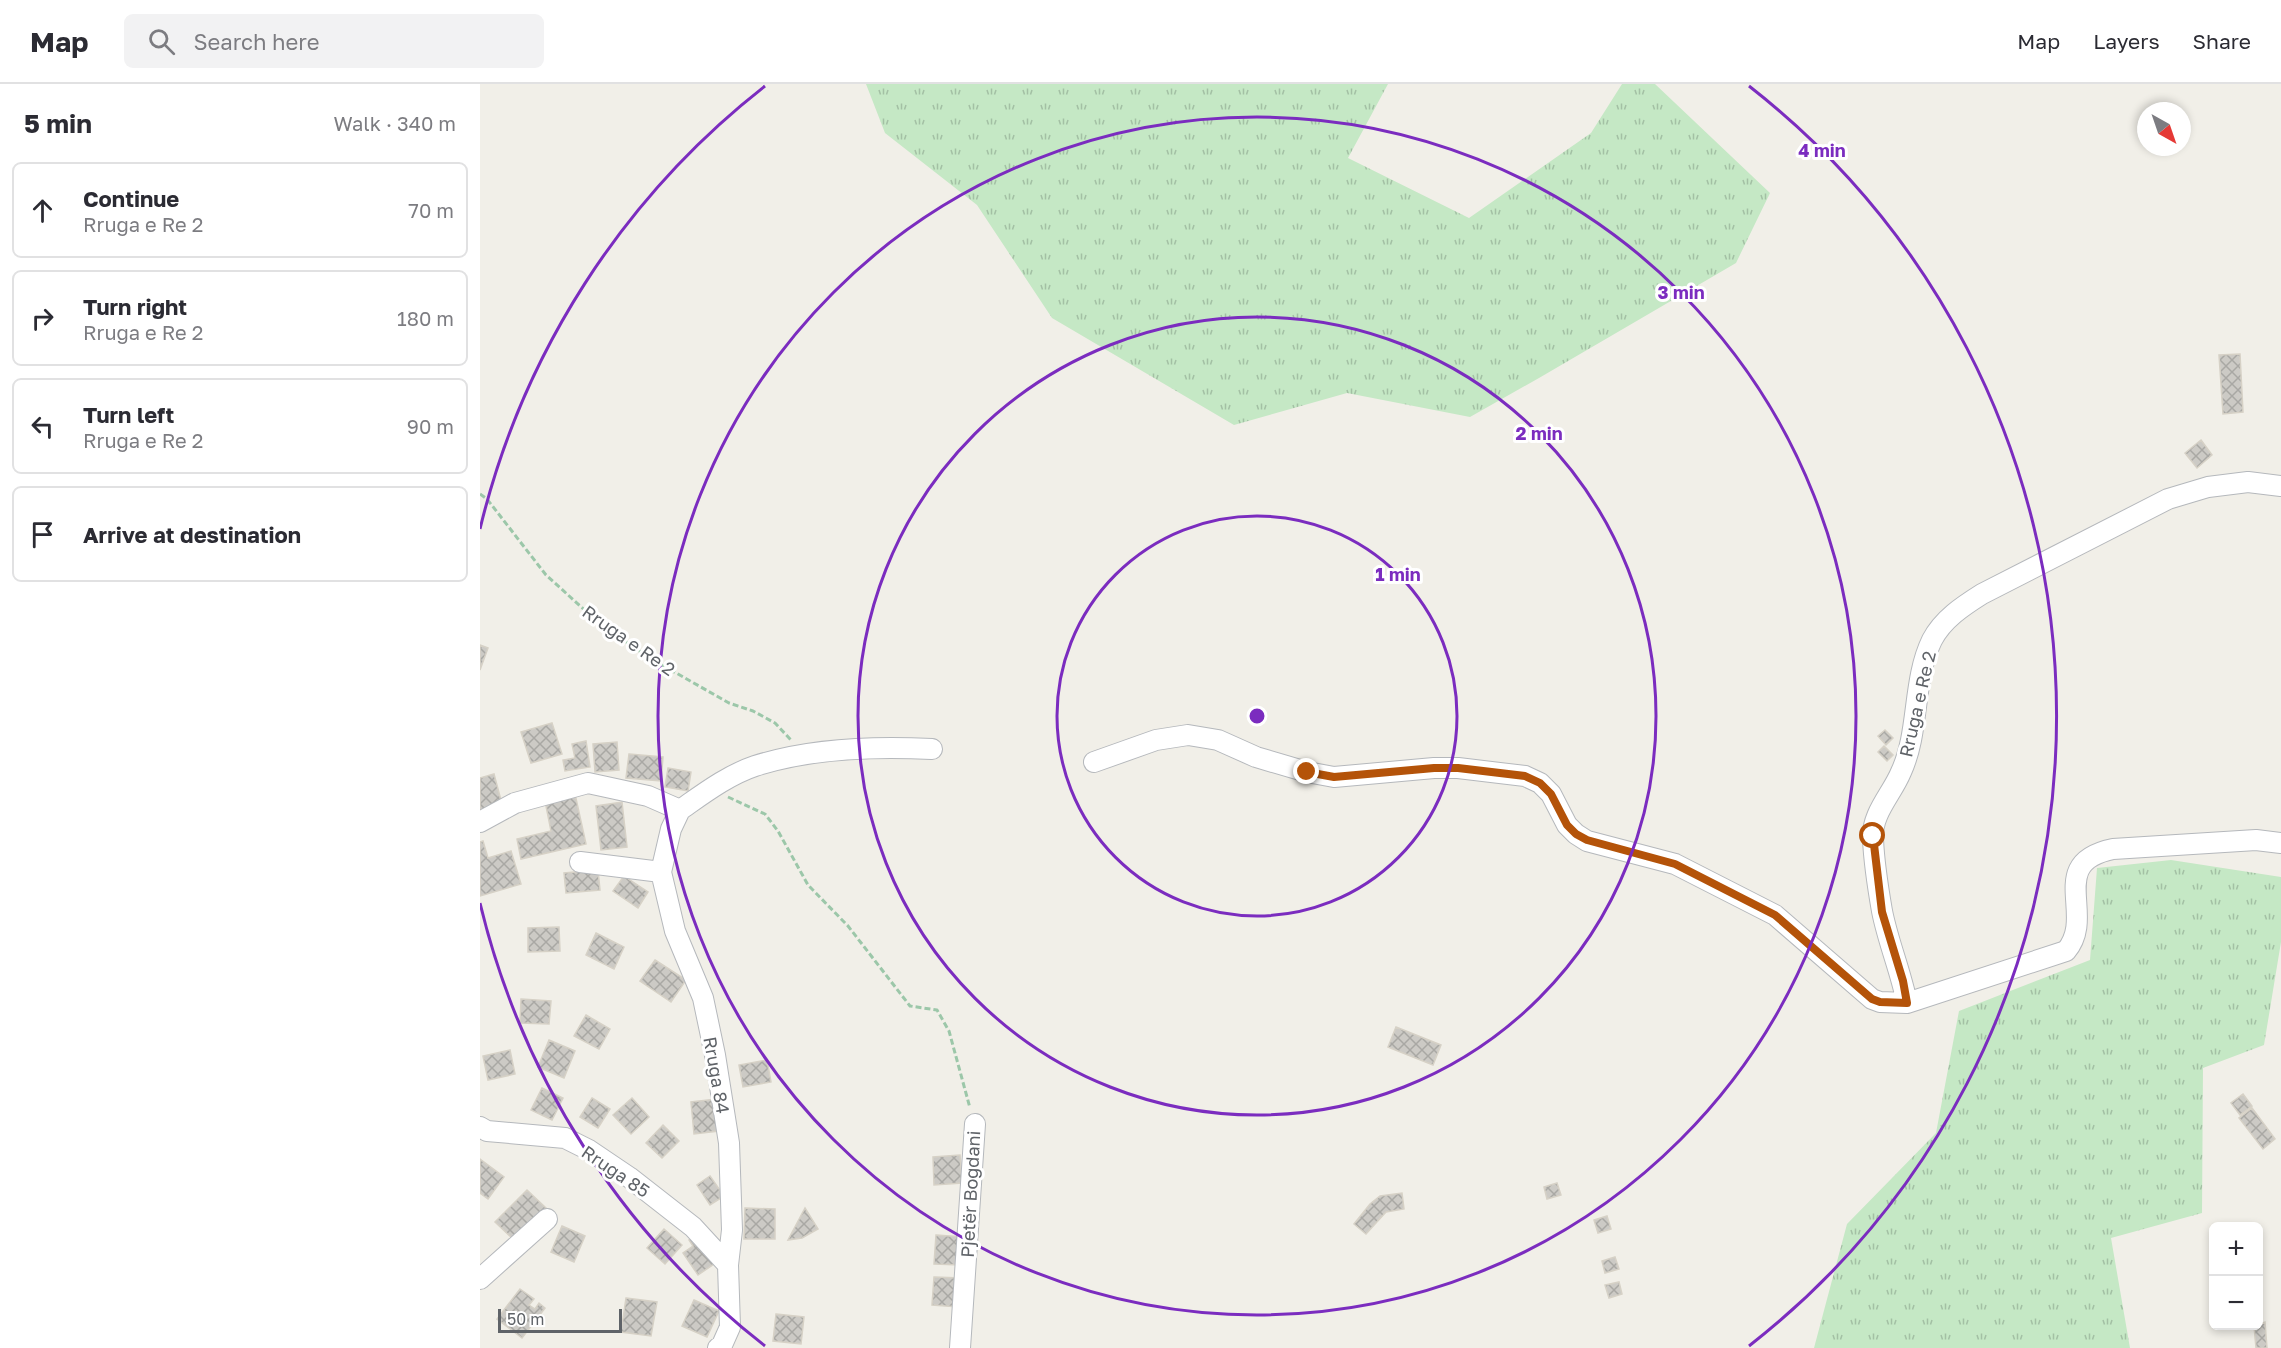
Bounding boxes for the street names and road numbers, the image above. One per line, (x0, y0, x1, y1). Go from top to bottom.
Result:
street label: Rruga e Re 2 (578, 600, 680, 680)
street label: Rruga e Re 2 (1894, 649, 1940, 759)
street label: Rruga 84 (699, 1035, 735, 1115)
street label: Pjetër Bogdani (956, 1130, 984, 1258)
street label: Rruga 85 (578, 1140, 654, 1202)

